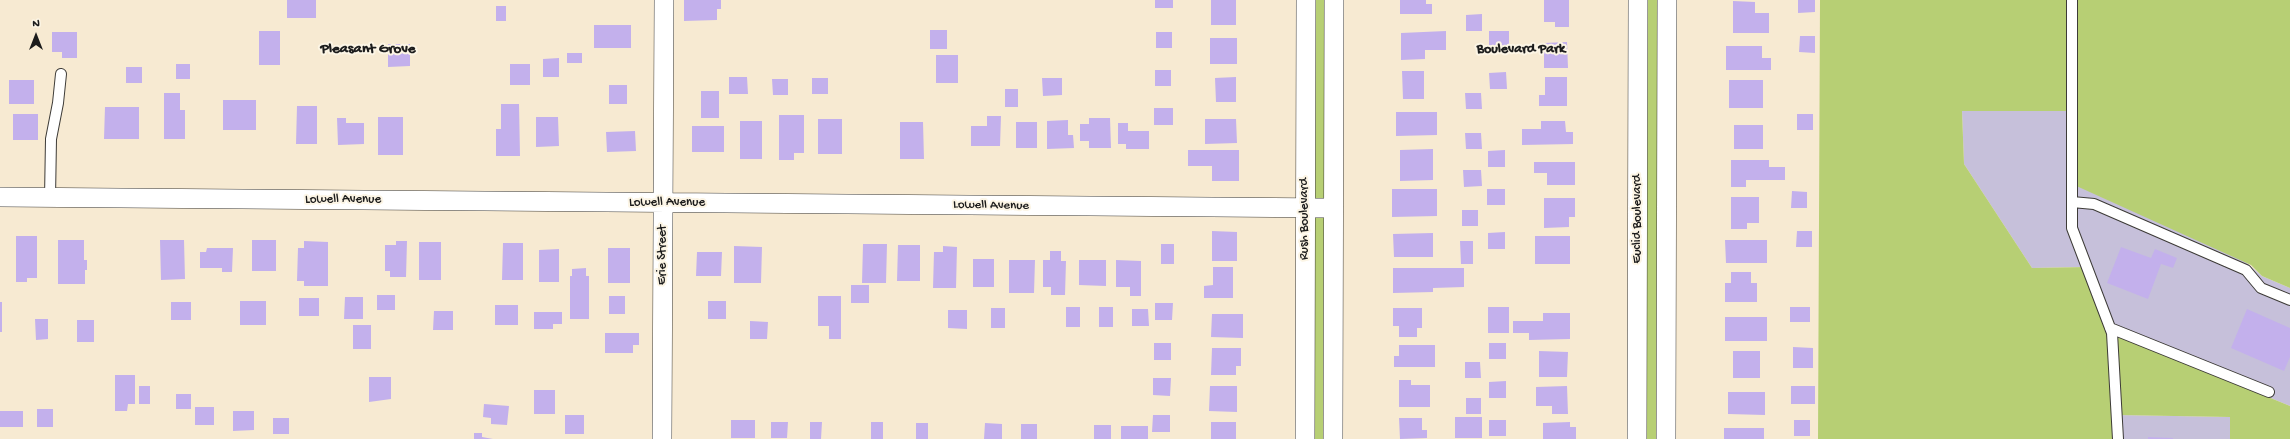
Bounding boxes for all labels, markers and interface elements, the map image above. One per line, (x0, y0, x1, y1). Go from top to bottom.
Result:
north arrow (16, 16, 56, 56)
text: N (32, 18, 40, 30)
district label: Pleasant Grove (320, 41, 416, 59)
district label: Boulevard Park (1477, 42, 1565, 58)
street label: Euclid Boulevard (1630, 174, 1646, 264)
street label: Rush Boulevard (1297, 178, 1313, 260)
street label: Lowell Avenue (305, 192, 381, 208)
street label: Lowell Avenue (629, 195, 705, 211)
street label: Lowell Avenue (953, 198, 1029, 214)
street label: Erie Street (655, 225, 671, 285)

